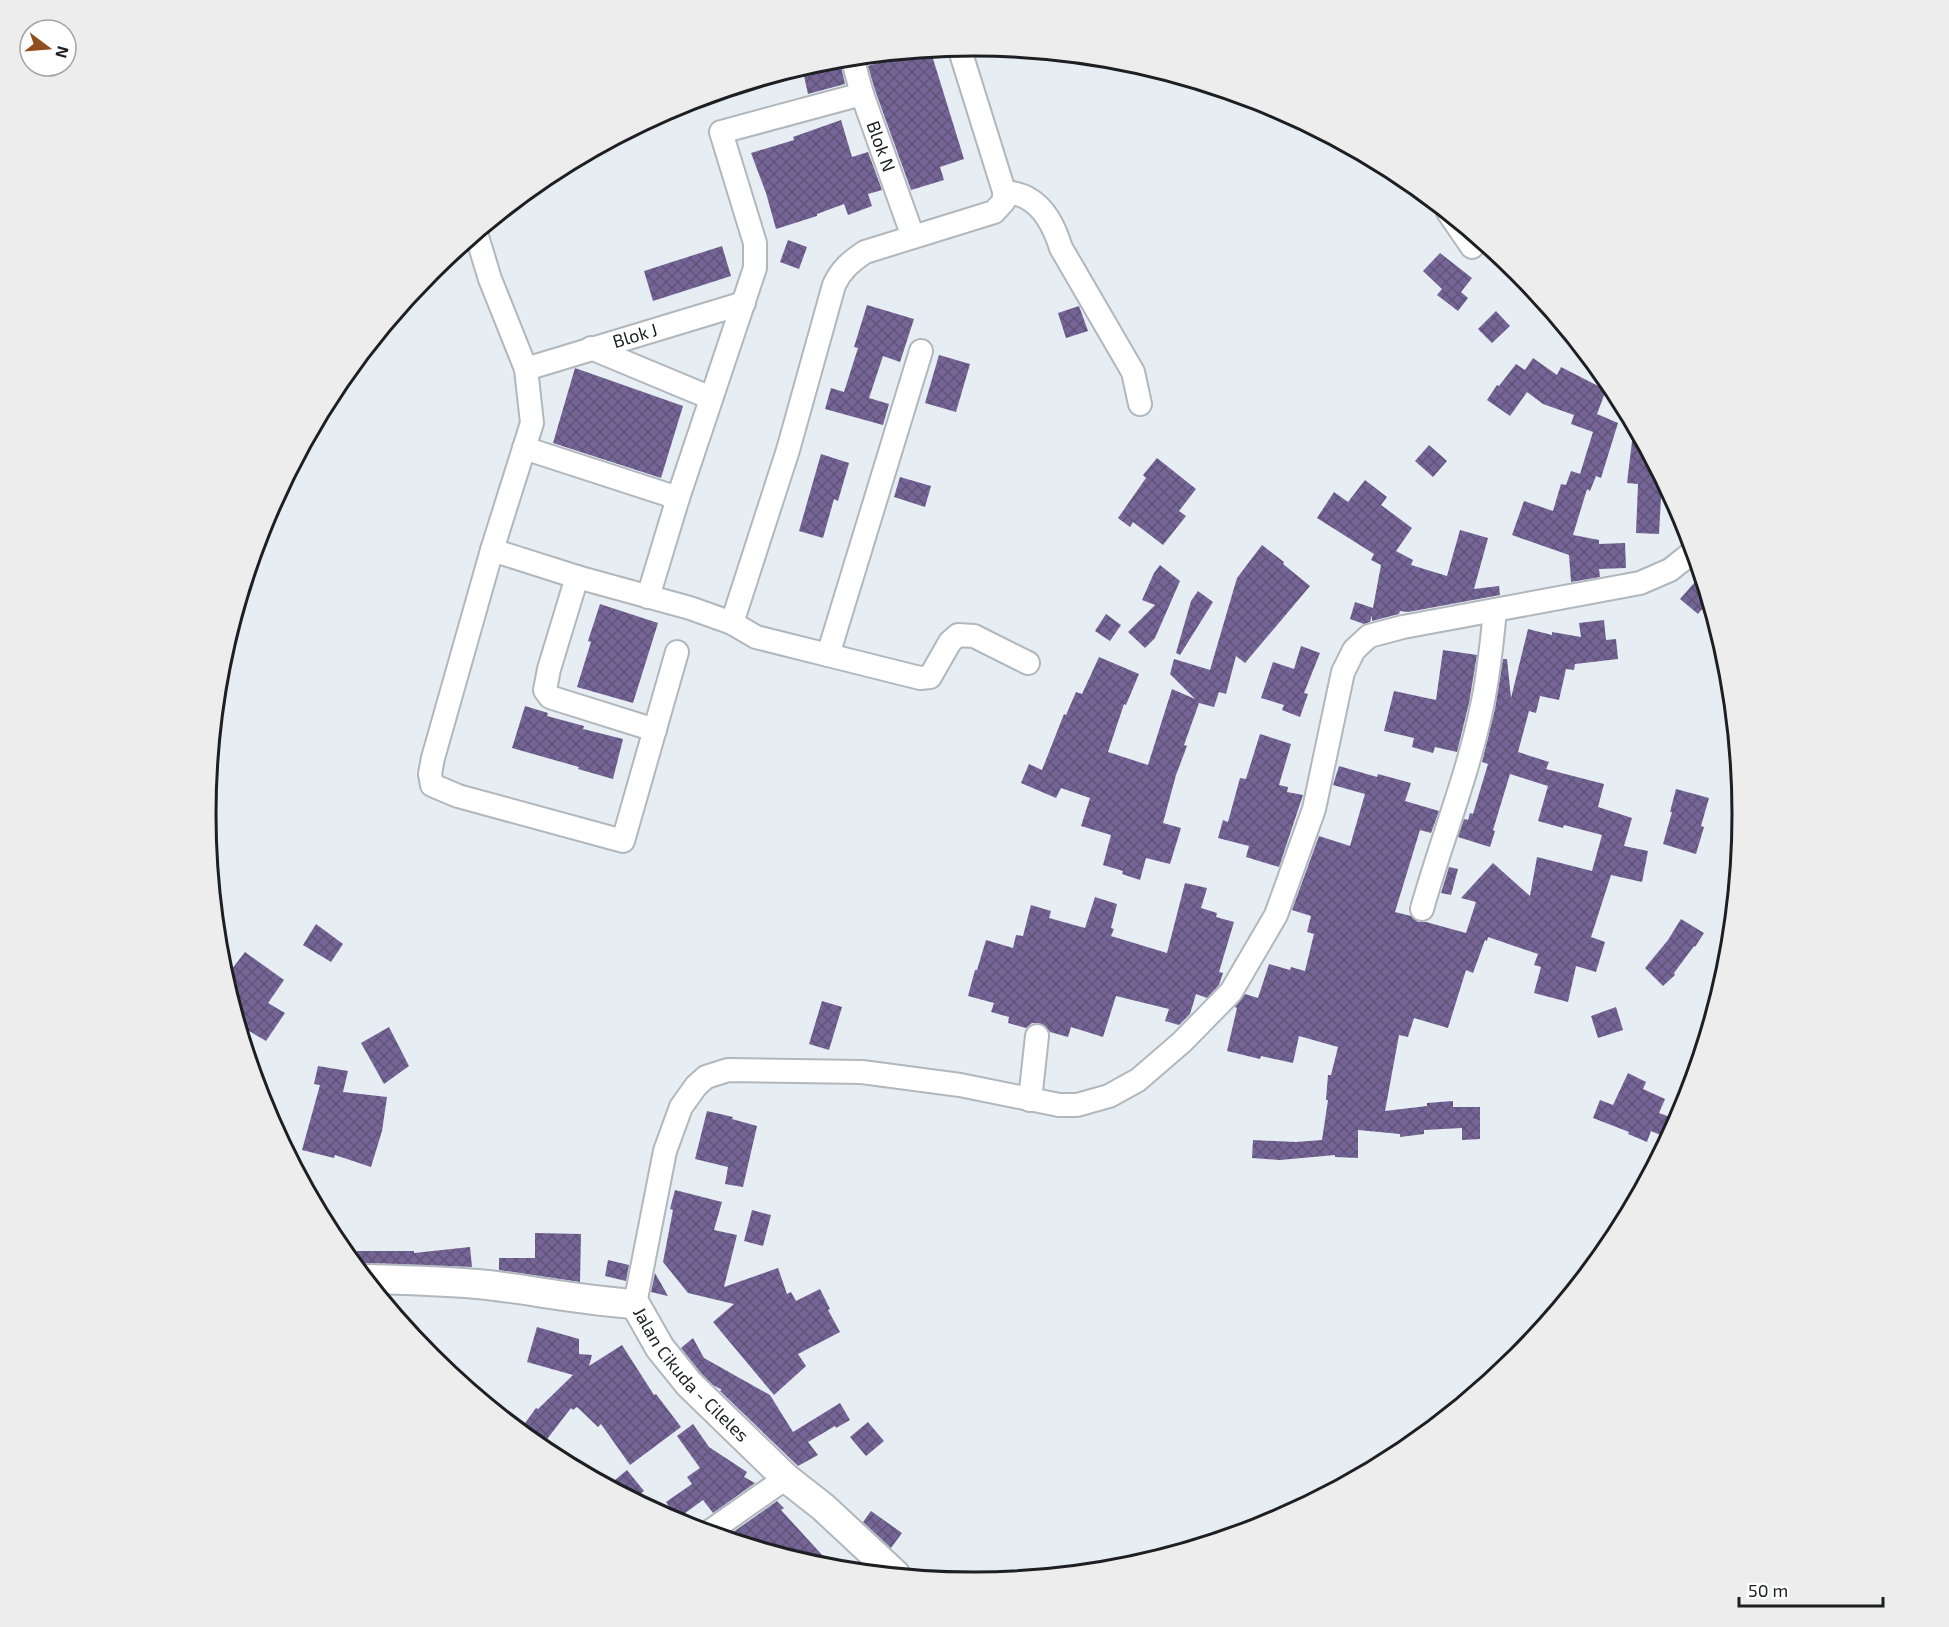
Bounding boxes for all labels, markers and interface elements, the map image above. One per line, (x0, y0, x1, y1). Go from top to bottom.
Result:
north arrow (18, 18, 78, 78)
text: N (52, 44, 74, 60)
street label: Blok N (862, 118, 901, 175)
street label: Blok J (610, 318, 660, 352)
street label: Jalan Cikuda - Cileles (629, 1303, 754, 1446)
scale bar (1739, 1570, 1883, 1608)
text: 50 m (1748, 1579, 1788, 1601)

